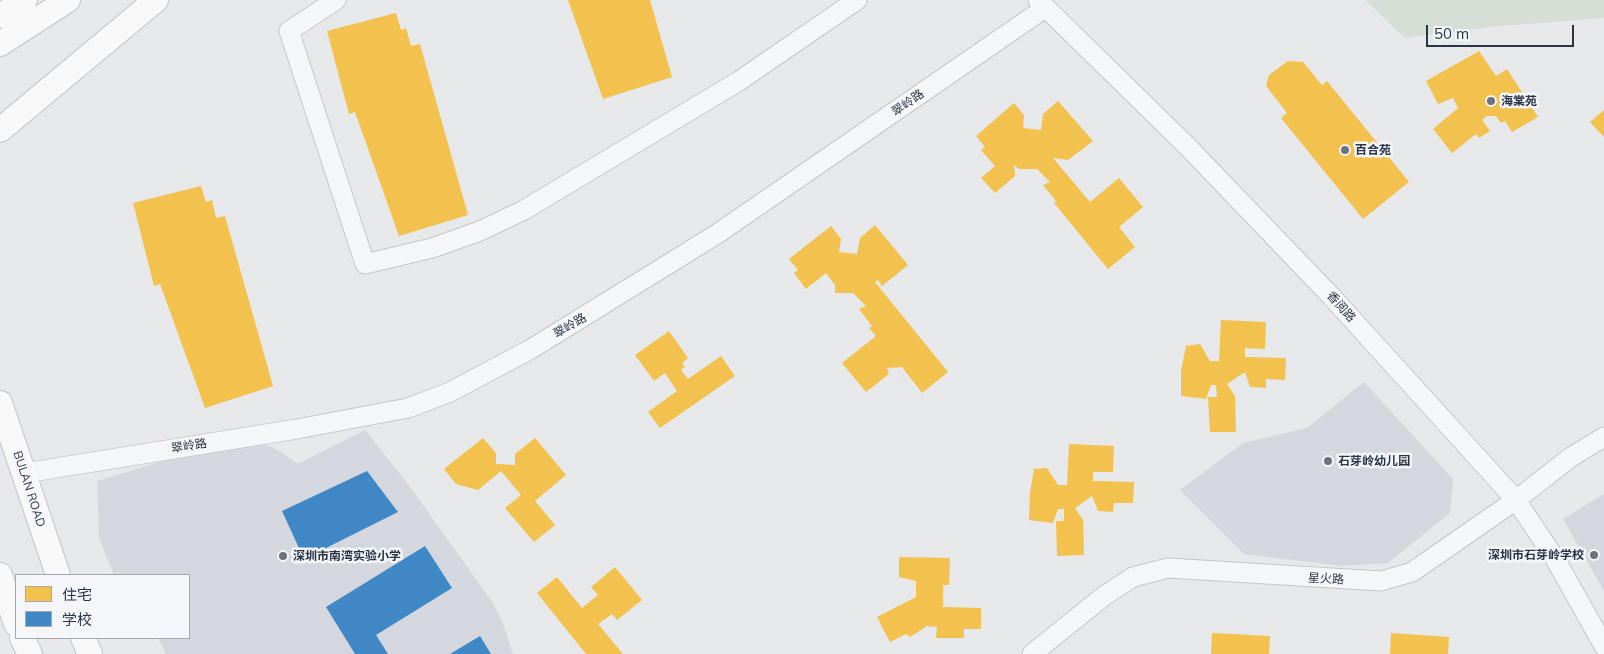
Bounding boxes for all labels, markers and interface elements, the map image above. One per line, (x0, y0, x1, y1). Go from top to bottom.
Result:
scale bar (1429, 15, 1576, 47)
text: 50 m (1434, 24, 1469, 43)
street label: 翠岭路 (889, 87, 927, 119)
place label: 海棠苑 (1501, 94, 1537, 108)
marker: 海棠苑 (1485, 95, 1497, 107)
place label: 百合苑 (1355, 143, 1391, 157)
marker: 百合苑 (1339, 144, 1351, 156)
street label: 香阅路 (1324, 289, 1358, 325)
street label: 翠岭路 (551, 311, 589, 341)
street label: 翠岭路 (170, 436, 208, 456)
street label: BULAN ROAD (10, 449, 48, 529)
place label: 石芽岭幼儿园 (1338, 454, 1410, 468)
marker: 石芽岭幼儿园 (1322, 455, 1334, 467)
place label: 深圳市石芽岭学校 (1488, 548, 1584, 562)
place label: 深圳市南湾实验小学 (293, 549, 401, 563)
marker: 深圳市石芽岭学校 (1588, 549, 1600, 561)
marker: 深圳市南湾实验小学 (277, 550, 289, 562)
street label: 星火路 (1308, 571, 1344, 587)
legend (15, 574, 190, 639)
text: 住宅 (62, 585, 92, 604)
text: 学校 (62, 610, 92, 629)

